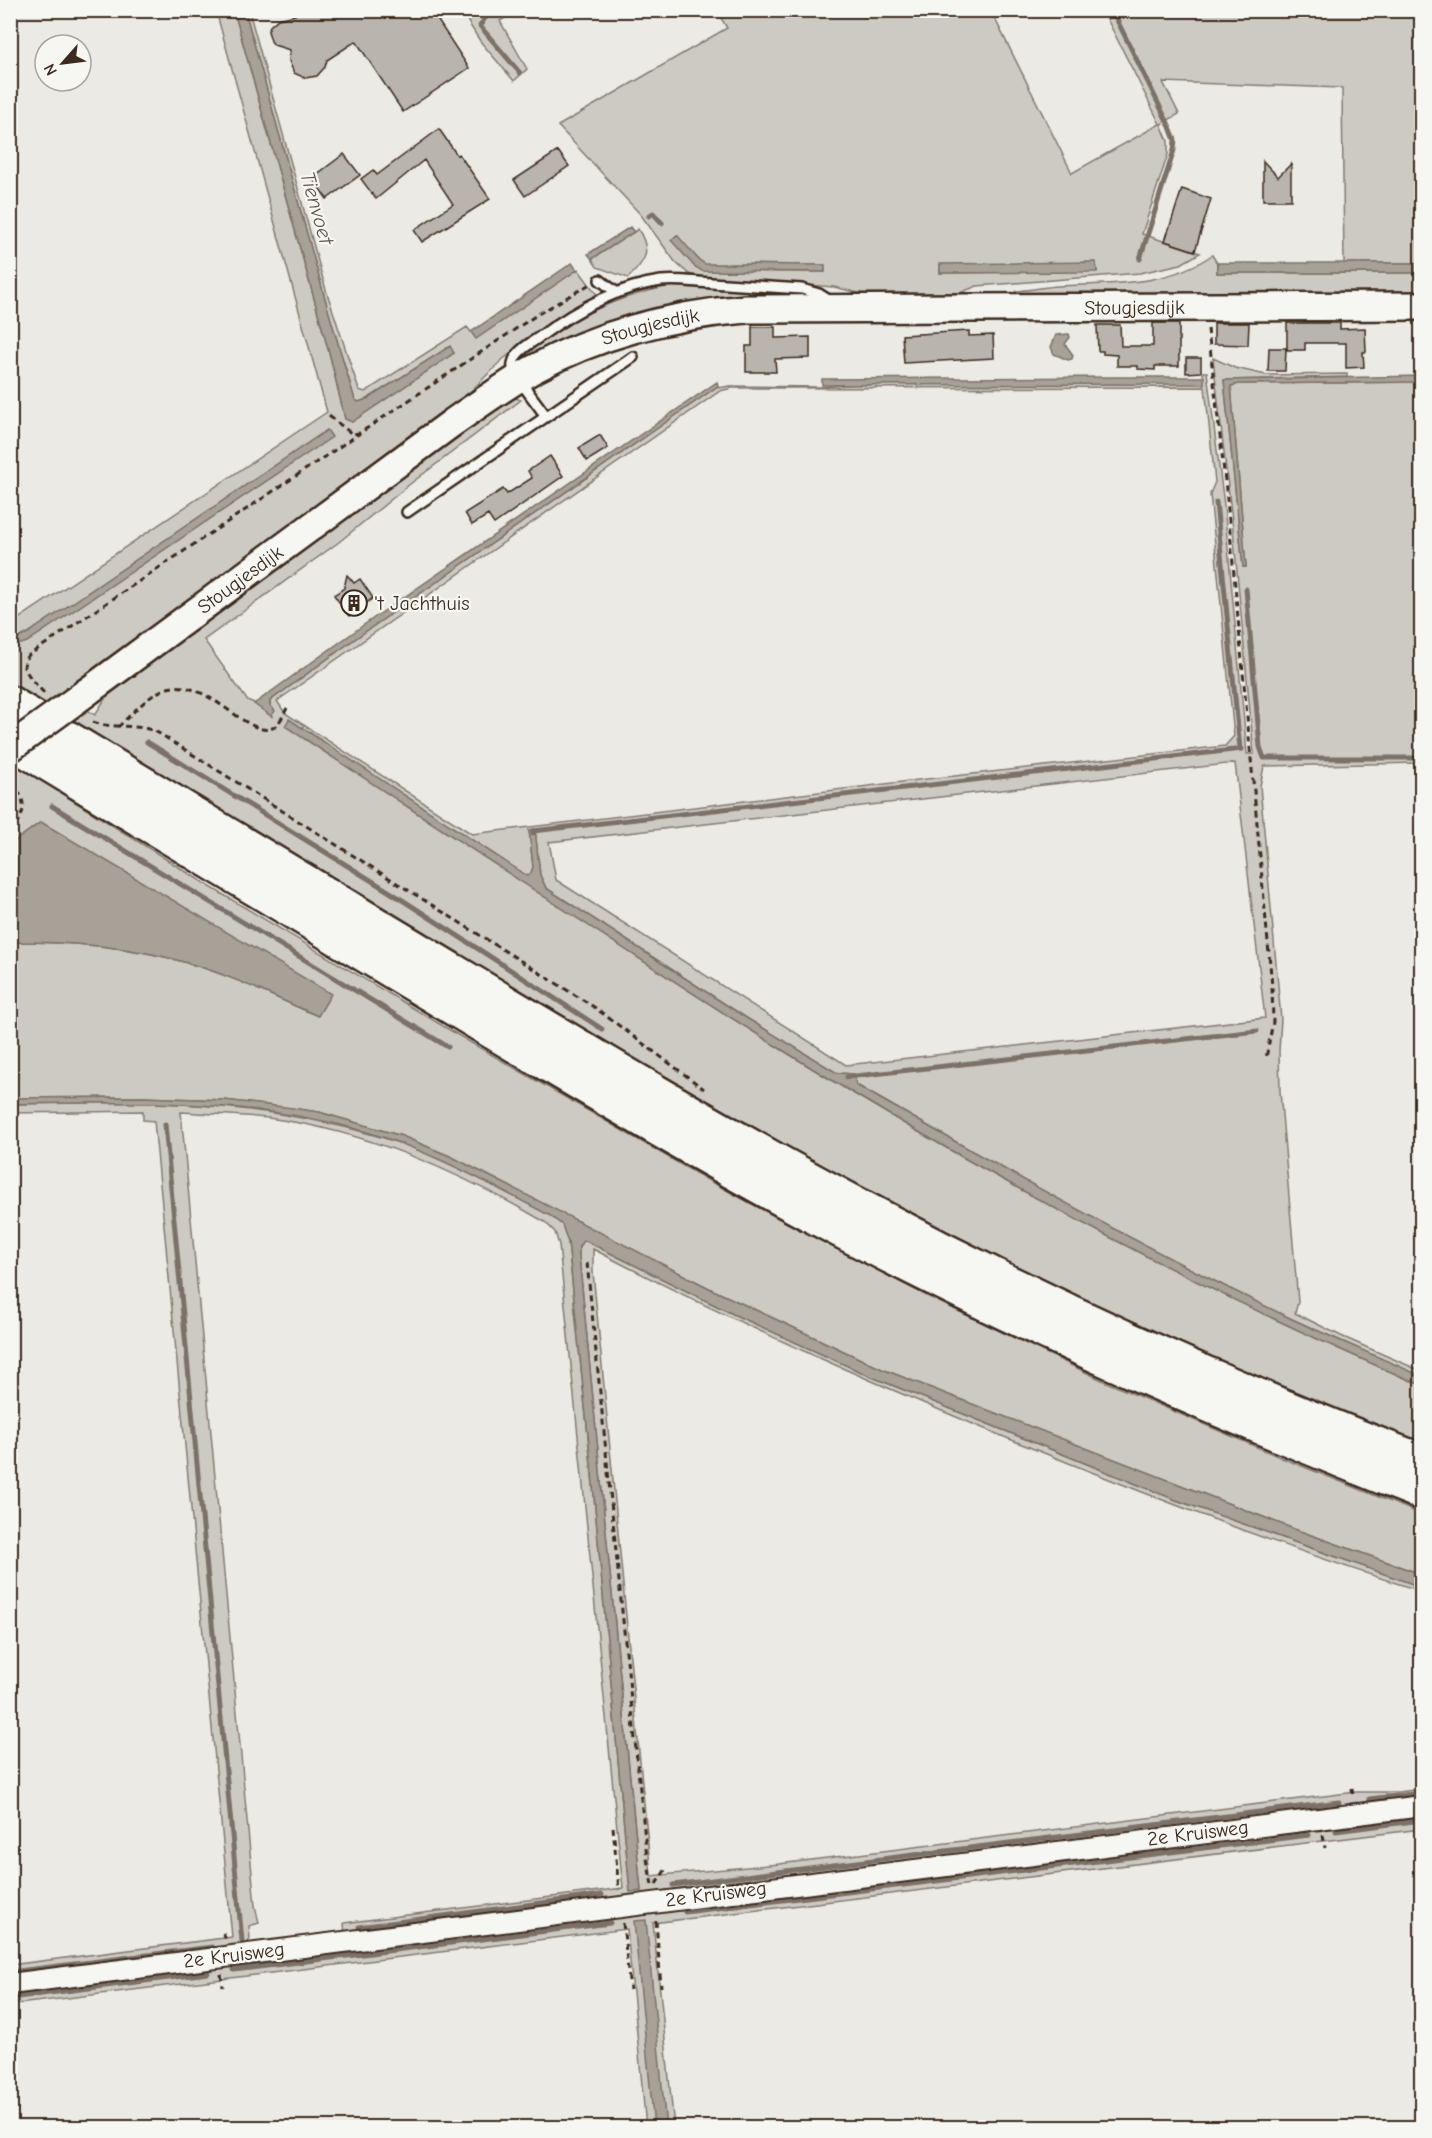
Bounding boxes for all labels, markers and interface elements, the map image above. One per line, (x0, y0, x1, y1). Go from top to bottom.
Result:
north arrow (33, 33, 93, 93)
text: N (40, 61, 61, 78)
water label: Tienvoet (295, 169, 339, 249)
street label: Stougjesdijk (1084, 296, 1185, 319)
street label: Stougjesdijk (598, 303, 701, 350)
street label: Stougjesdijk (193, 540, 287, 618)
building icon: 't Jachthuis (339, 588, 369, 618)
place label: 't Jachthuis (374, 592, 470, 615)
street label: 2e Kruisweg (1146, 1815, 1250, 1851)
street label: 2e Kruisweg (664, 1876, 768, 1912)
street label: 2e Kruisweg (182, 1937, 286, 1973)

